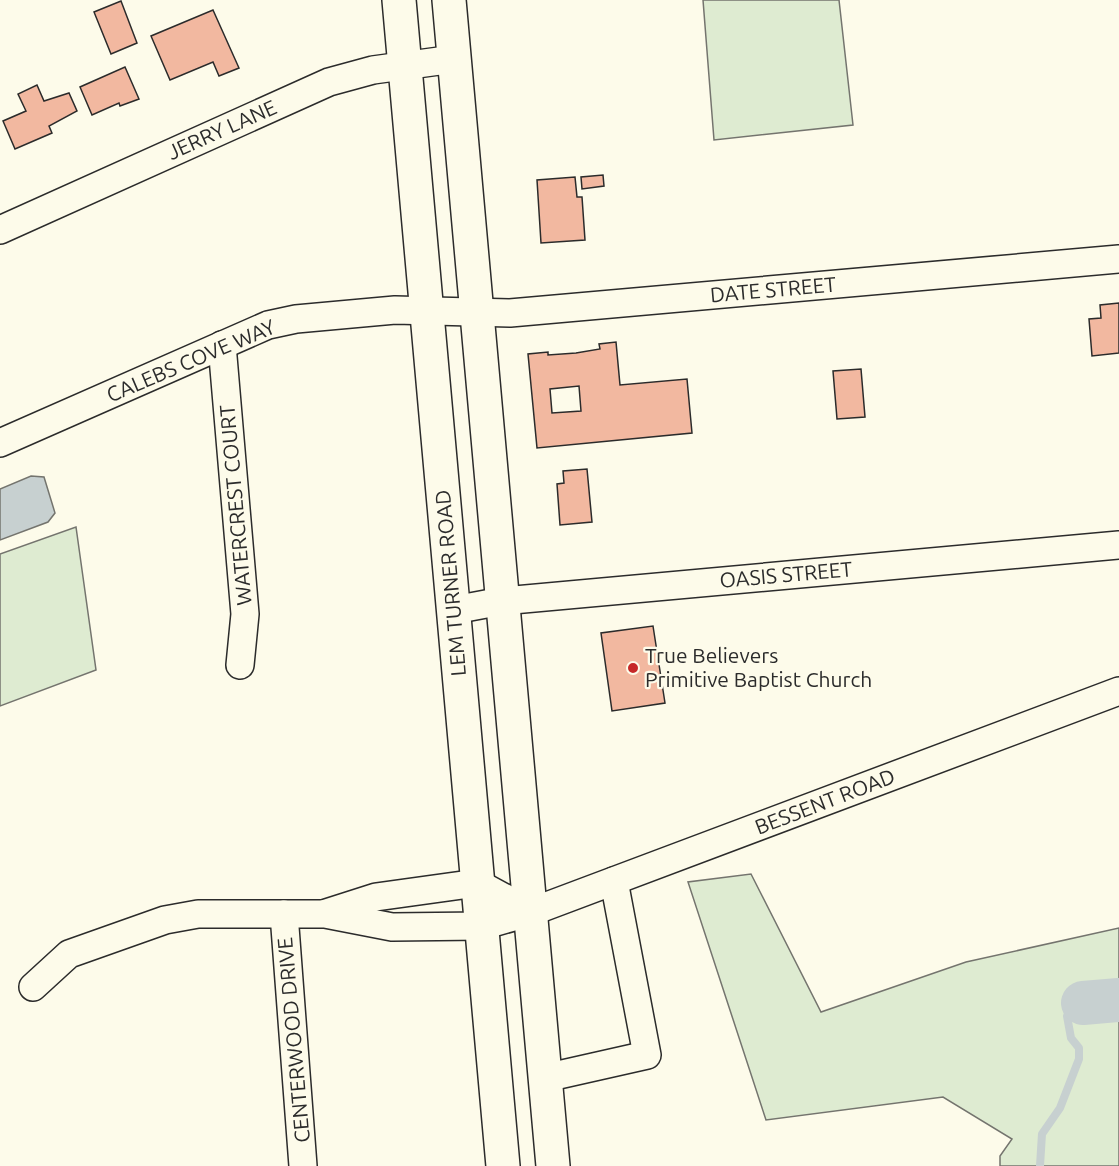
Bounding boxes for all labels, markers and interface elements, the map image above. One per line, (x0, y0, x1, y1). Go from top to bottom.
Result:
street label: JERRY LANE (163, 94, 280, 164)
street label: DATE STREET (709, 272, 837, 306)
street label: CALEBS COVE WAY (103, 314, 278, 406)
street label: WATERCREST COURT (214, 403, 256, 606)
street label: LEM TURNER ROAD (430, 489, 470, 677)
street label: OASIS STREET (718, 556, 854, 592)
place label: True Believers Primitive Baptist Church (645, 643, 872, 691)
marker: True Believers Primitive Baptist Church (626, 661, 640, 675)
street label: BESSENT ROAD (751, 763, 898, 839)
street label: CENTERWOOD DRIVE (272, 936, 314, 1144)

